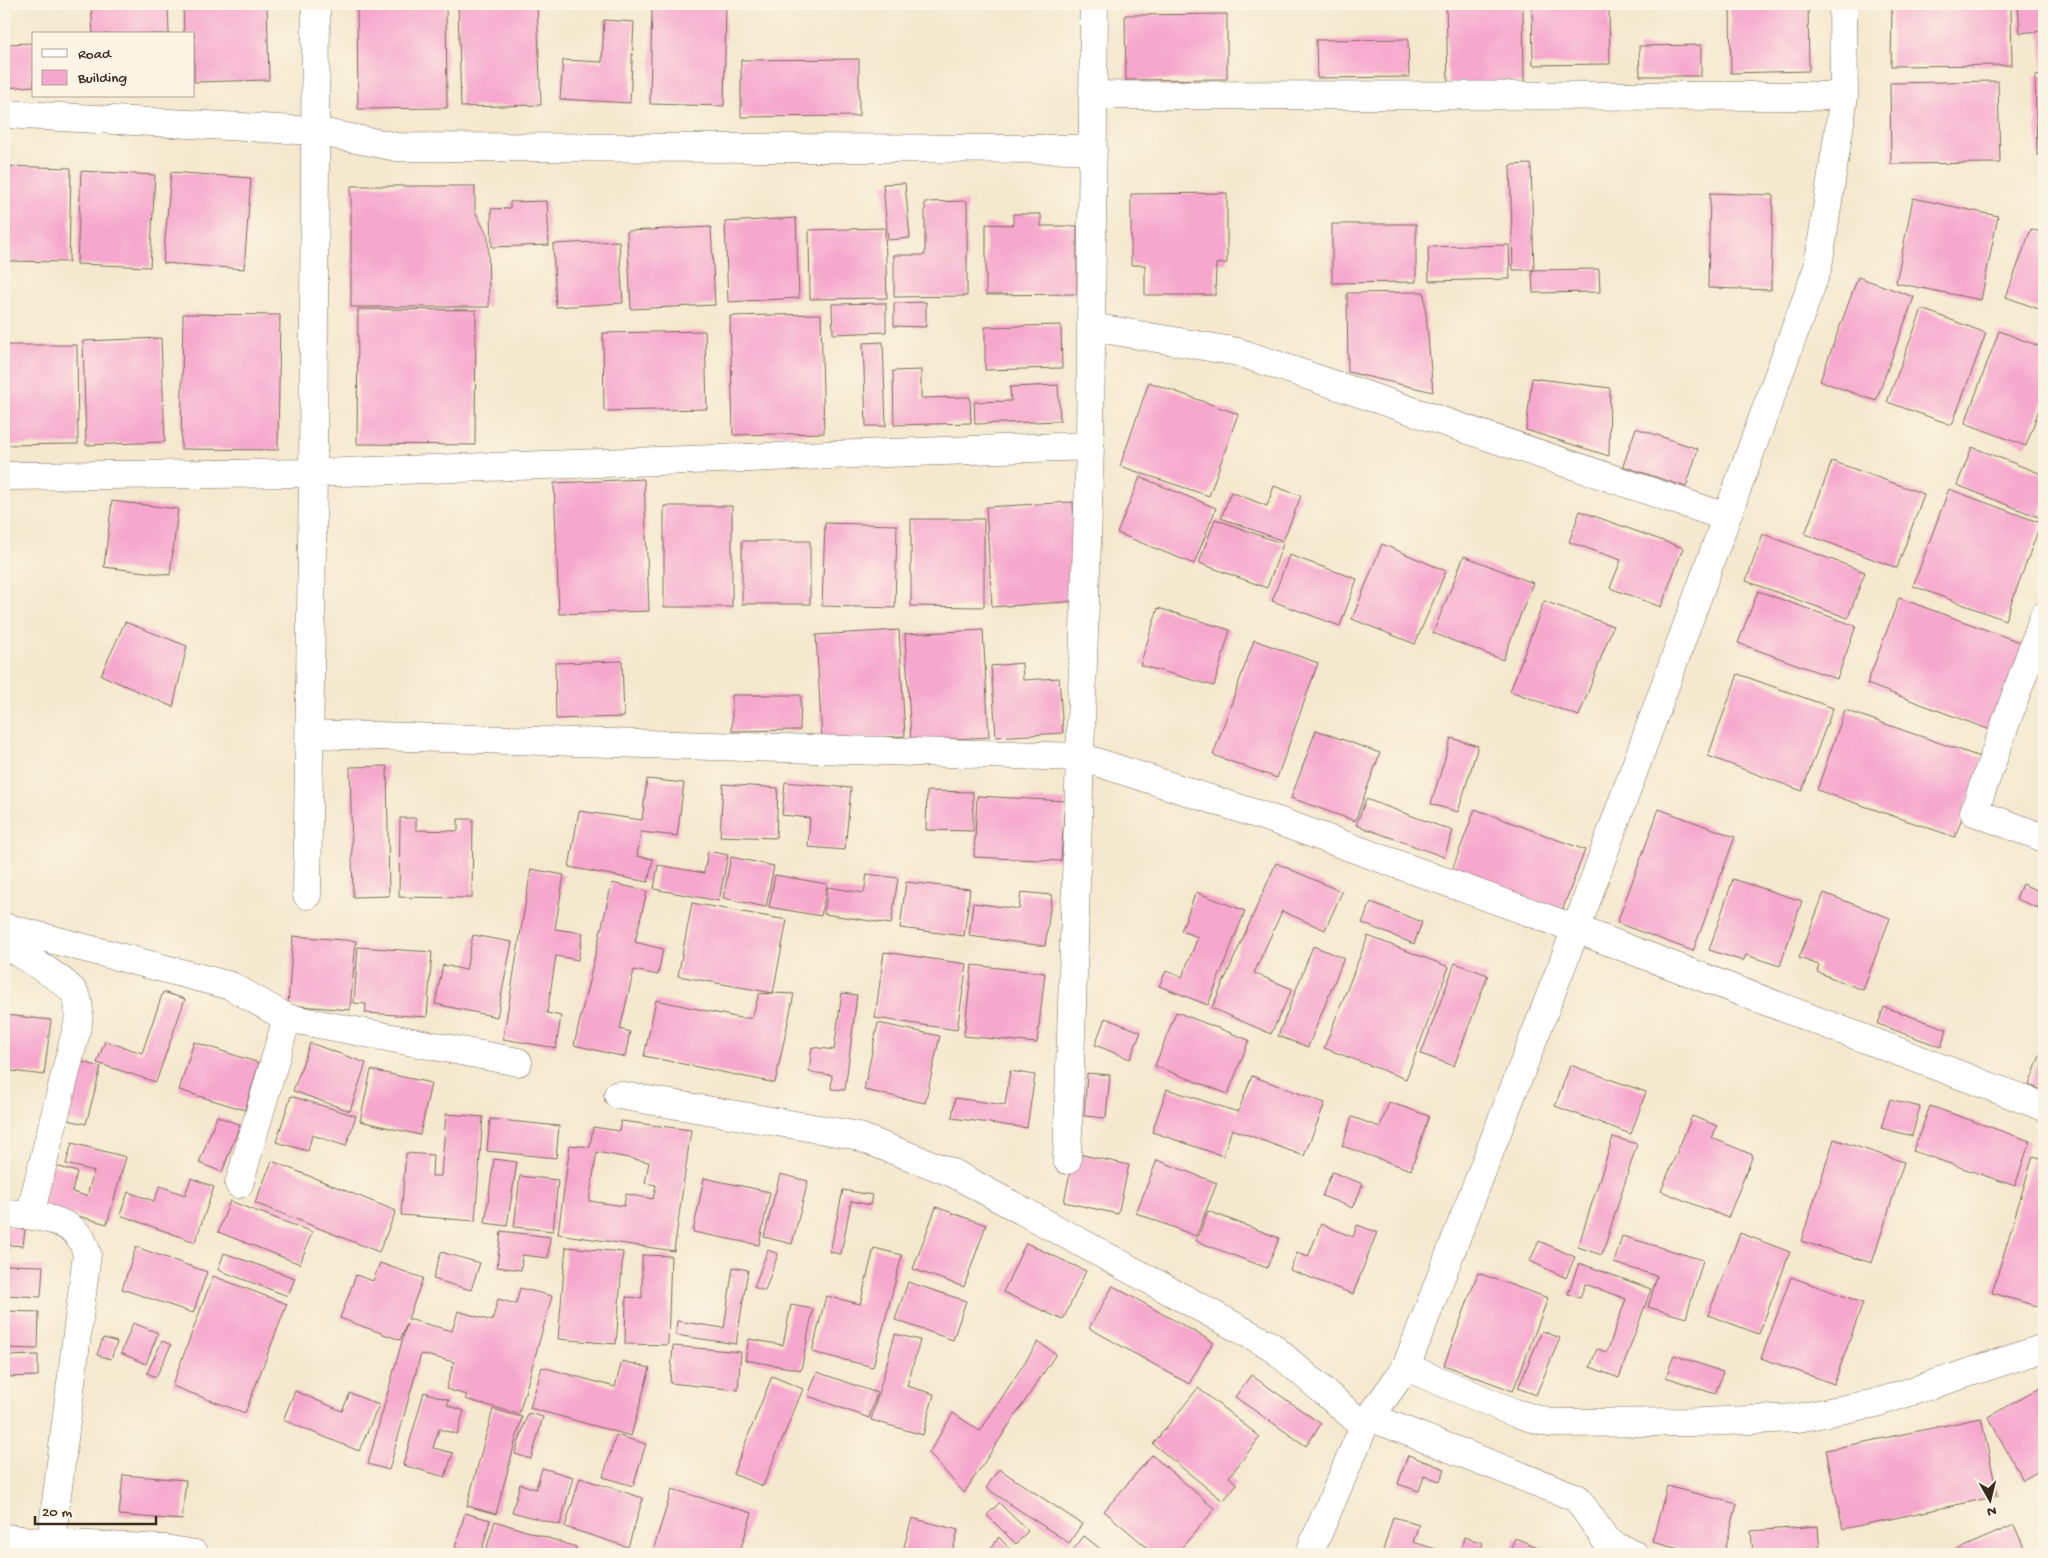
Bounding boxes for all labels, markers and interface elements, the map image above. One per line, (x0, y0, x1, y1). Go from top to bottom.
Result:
legend (32, 32, 195, 98)
text: Road (78, 46, 112, 64)
text: Building (77, 70, 127, 88)
north arrow (1966, 1476, 2016, 1526)
scale bar (35, 1493, 156, 1525)
text: N (1986, 1501, 1997, 1519)
text: 20 m (42, 1504, 72, 1522)

